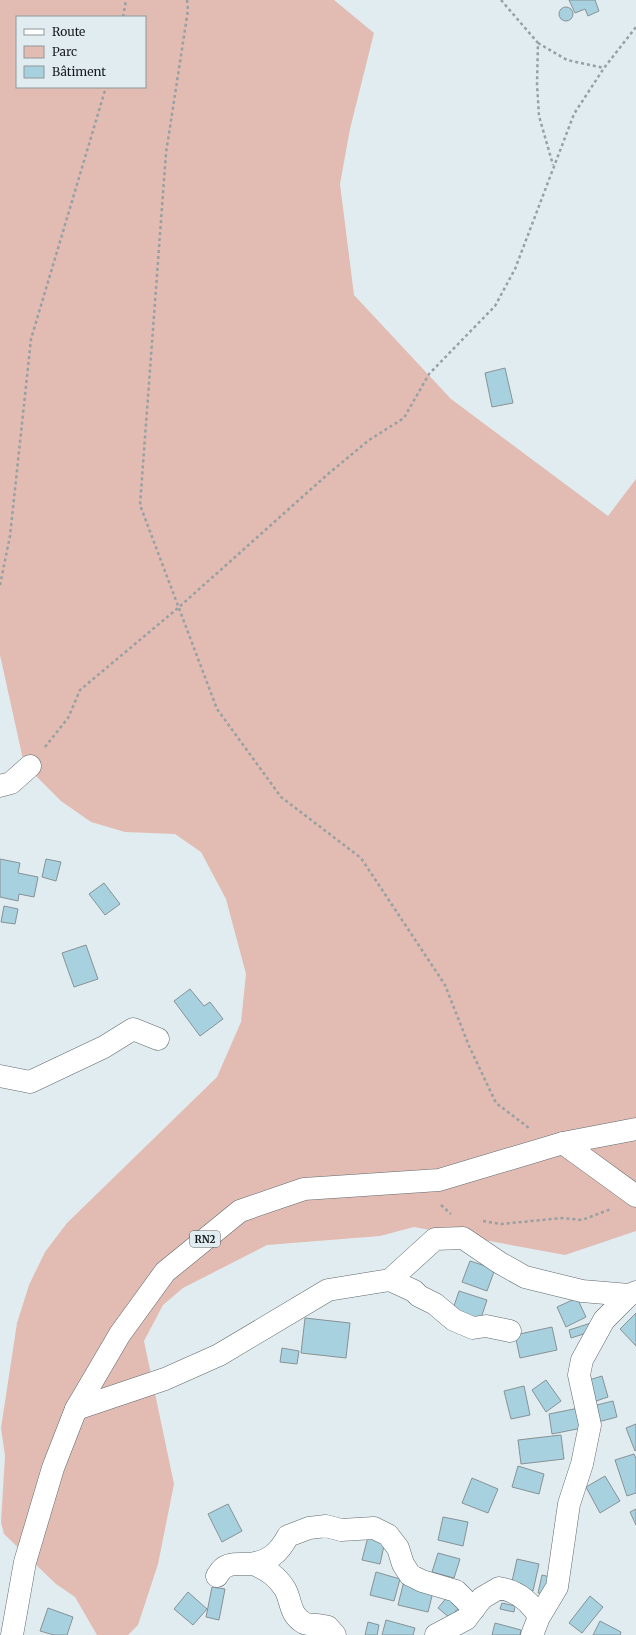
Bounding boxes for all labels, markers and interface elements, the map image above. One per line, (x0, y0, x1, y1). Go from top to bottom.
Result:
legend (16, 16, 146, 88)
text: Route (52, 24, 85, 39)
text: Parc (52, 44, 77, 59)
text: Bâtiment (52, 64, 106, 79)
road number: RN2 (190, 1231, 220, 1247)

